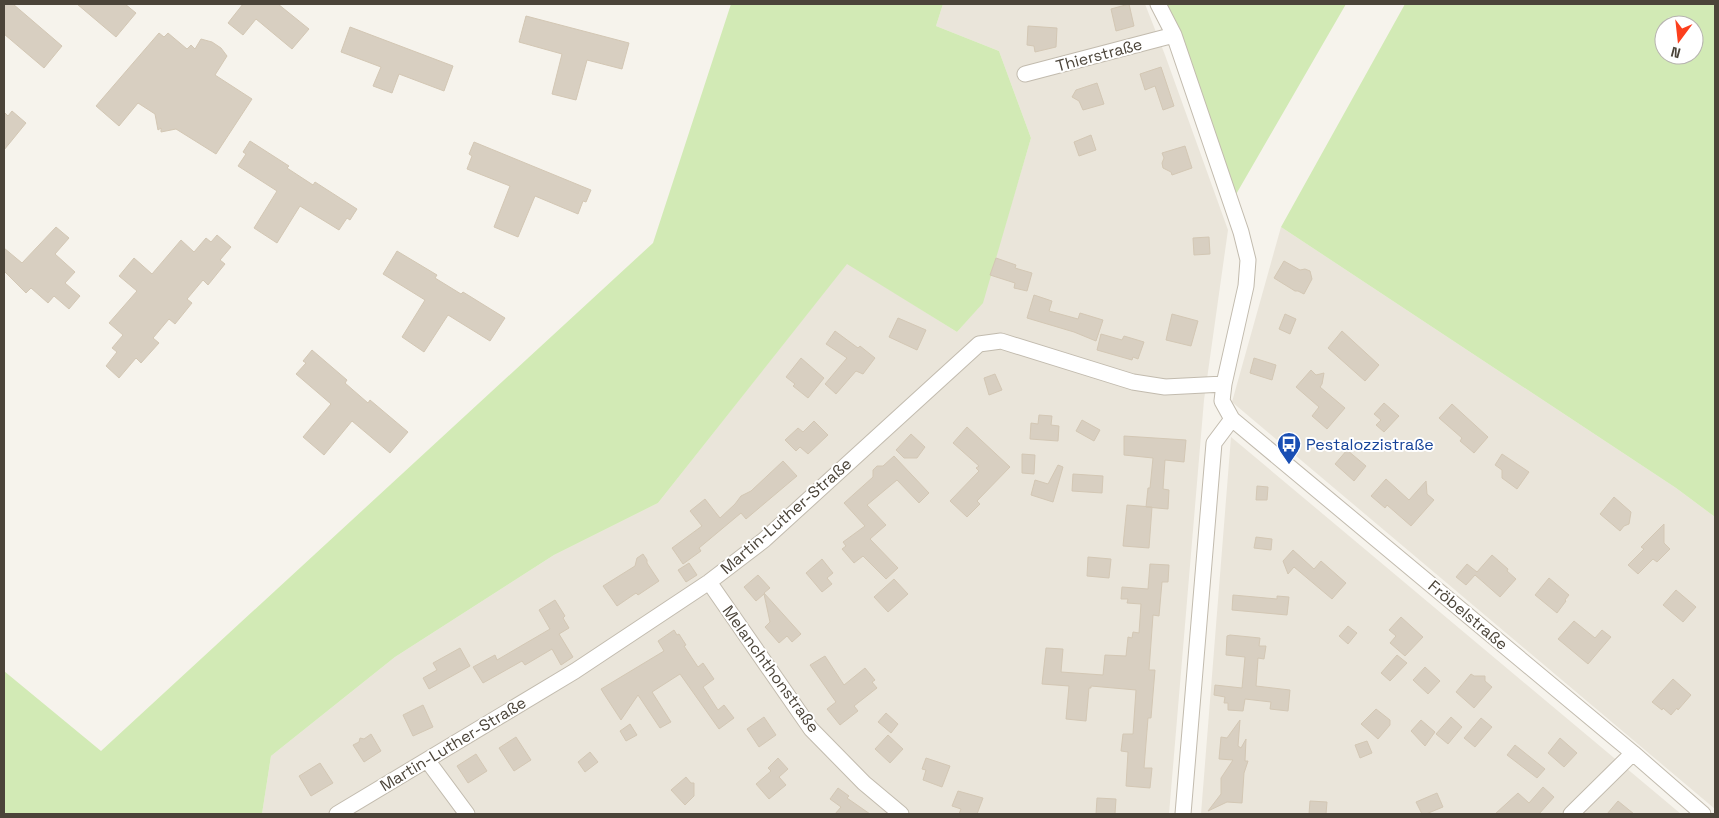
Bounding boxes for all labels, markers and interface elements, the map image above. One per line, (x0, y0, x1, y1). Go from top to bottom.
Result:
north arrow (1654, 15, 1704, 65)
street label: Thierstraße (1054, 33, 1144, 77)
text: N (1669, 43, 1683, 62)
bus stop icon: Pestalozzistraße (1276, 431, 1302, 465)
place label: Pestalozzistraße (1306, 434, 1434, 455)
street label: Martin-Luther-Straße (716, 453, 856, 579)
street label: Fröbelstraße (1424, 575, 1512, 655)
street label: Melanchthonstraße (718, 601, 824, 737)
street label: Martin-Luther-Straße (376, 692, 530, 796)

